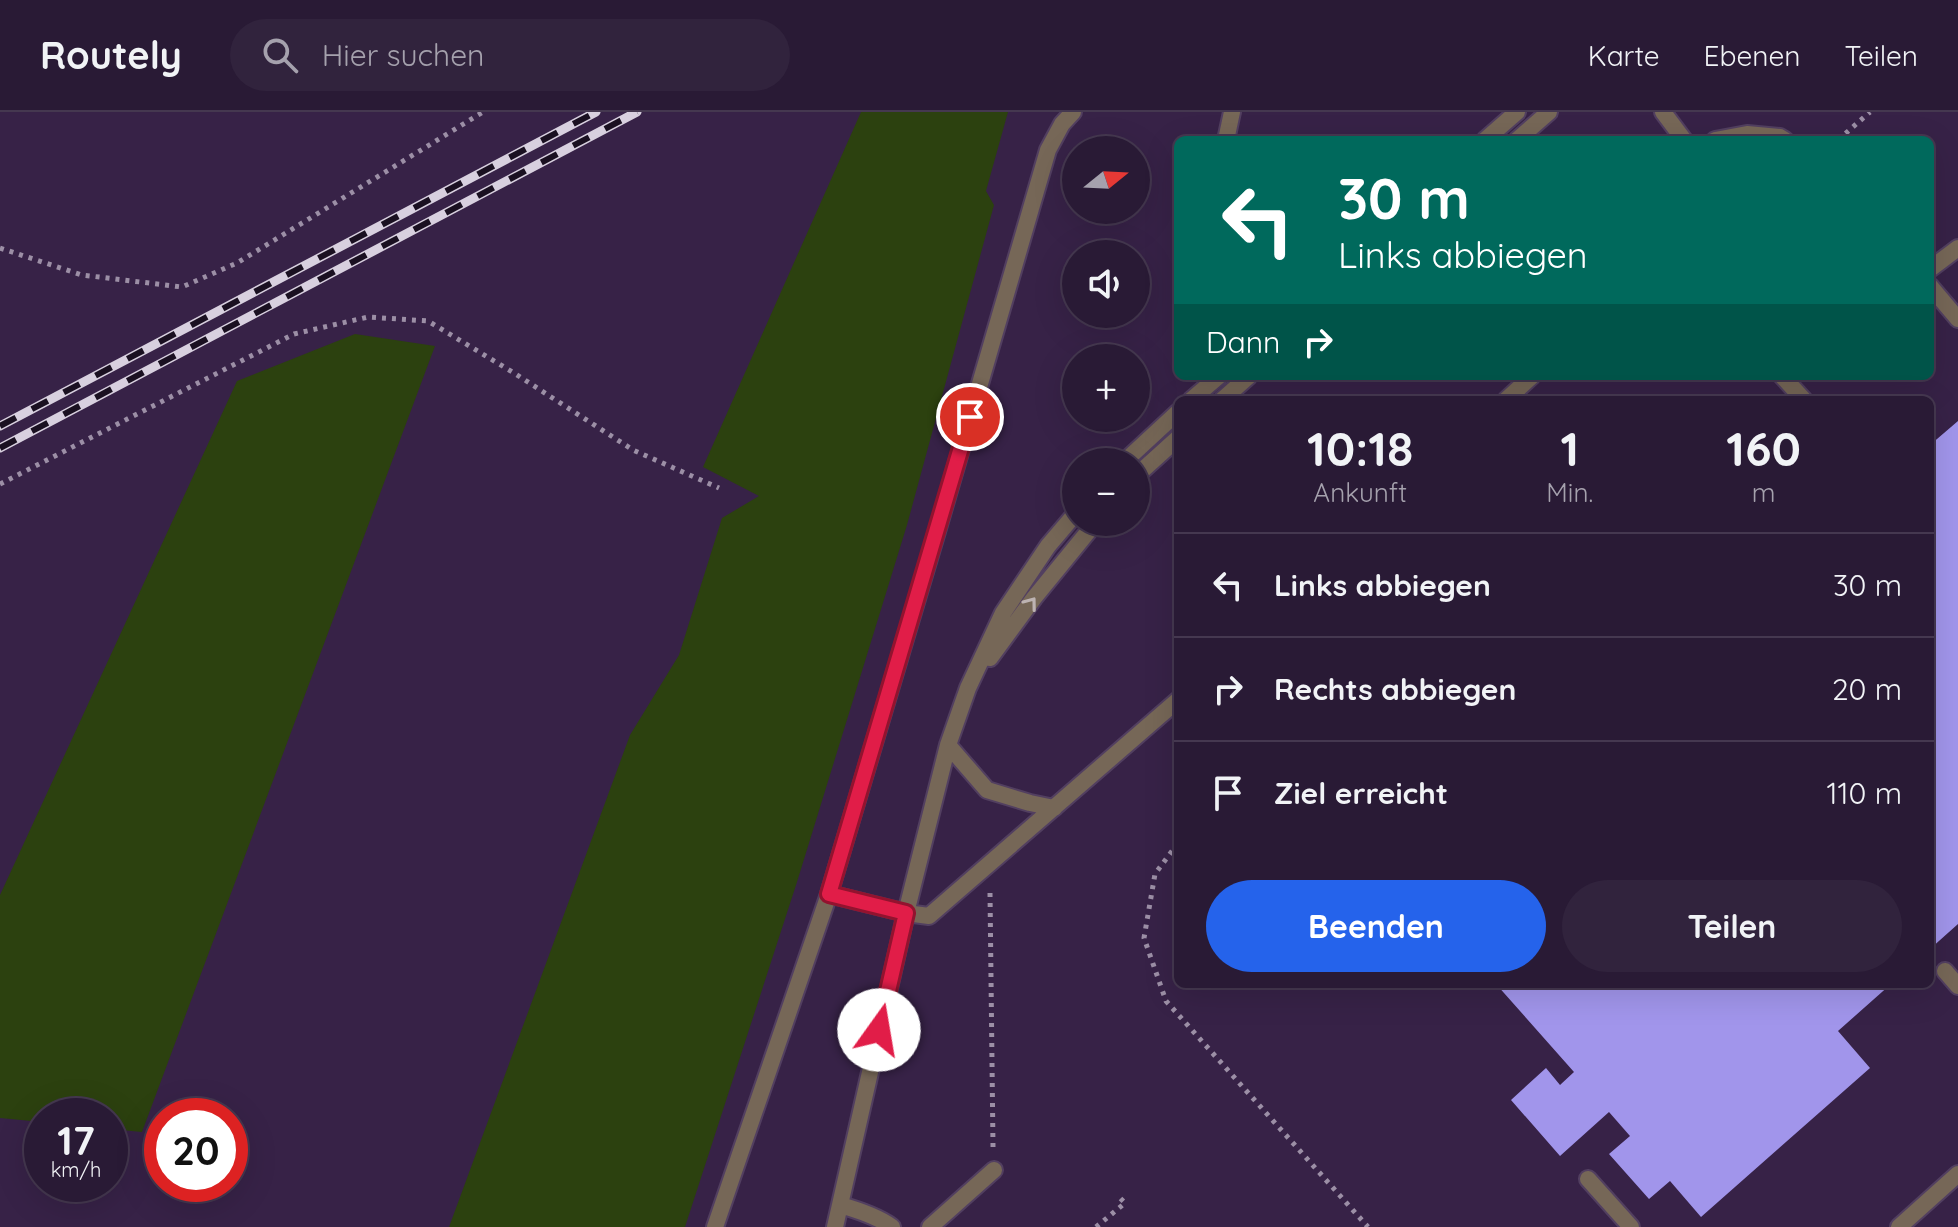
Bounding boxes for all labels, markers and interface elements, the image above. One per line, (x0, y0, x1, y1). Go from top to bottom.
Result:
search box (230, 19, 790, 91)
text: Routely (40, 31, 182, 79)
icon: search (258, 33, 302, 77)
text: Hier suchen (322, 36, 484, 74)
text: Karte (1588, 38, 1660, 73)
text: Ebenen (1704, 38, 1800, 73)
text: Teilen (1844, 38, 1918, 73)
north arrow (1062, 136, 1150, 224)
map controls (1062, 136, 1150, 536)
text: 30 m (1338, 163, 1470, 233)
icon: left (1206, 168, 1310, 272)
text: Links abbiegen (1338, 232, 1588, 277)
button: sound (1062, 240, 1150, 328)
icon: right (1296, 320, 1340, 364)
text: Dann (1206, 323, 1280, 361)
button: + (1062, 344, 1150, 432)
pin (936, 383, 1004, 451)
icon: arrive (948, 395, 992, 439)
text: 10:18 (1307, 418, 1413, 478)
text: 1 (1560, 418, 1579, 478)
text: 160 (1726, 418, 1801, 478)
button: − (1062, 448, 1150, 536)
text: Ankunft (1313, 476, 1407, 509)
text: Min. (1546, 476, 1593, 509)
text: m (1752, 476, 1775, 509)
icon: left (1206, 563, 1250, 607)
text: Links abbiegen (1274, 566, 1491, 604)
text: 30 m (1833, 566, 1902, 604)
one-way arrow (1021, 597, 1035, 612)
icon: right (1206, 667, 1250, 711)
text: Rechts abbiegen (1274, 670, 1516, 708)
text: 20 m (1832, 670, 1902, 708)
icon: arrive (1206, 771, 1250, 815)
text: Ziel erreicht (1274, 774, 1448, 812)
text: 110 m (1826, 774, 1902, 812)
button: Beenden (1206, 880, 1546, 972)
button: Teilen (1562, 880, 1902, 972)
position arrow (837, 988, 921, 1072)
speed limit sign: 20 (144, 1098, 248, 1202)
text: 17 (57, 1115, 95, 1165)
text: km/h (51, 1157, 101, 1182)

